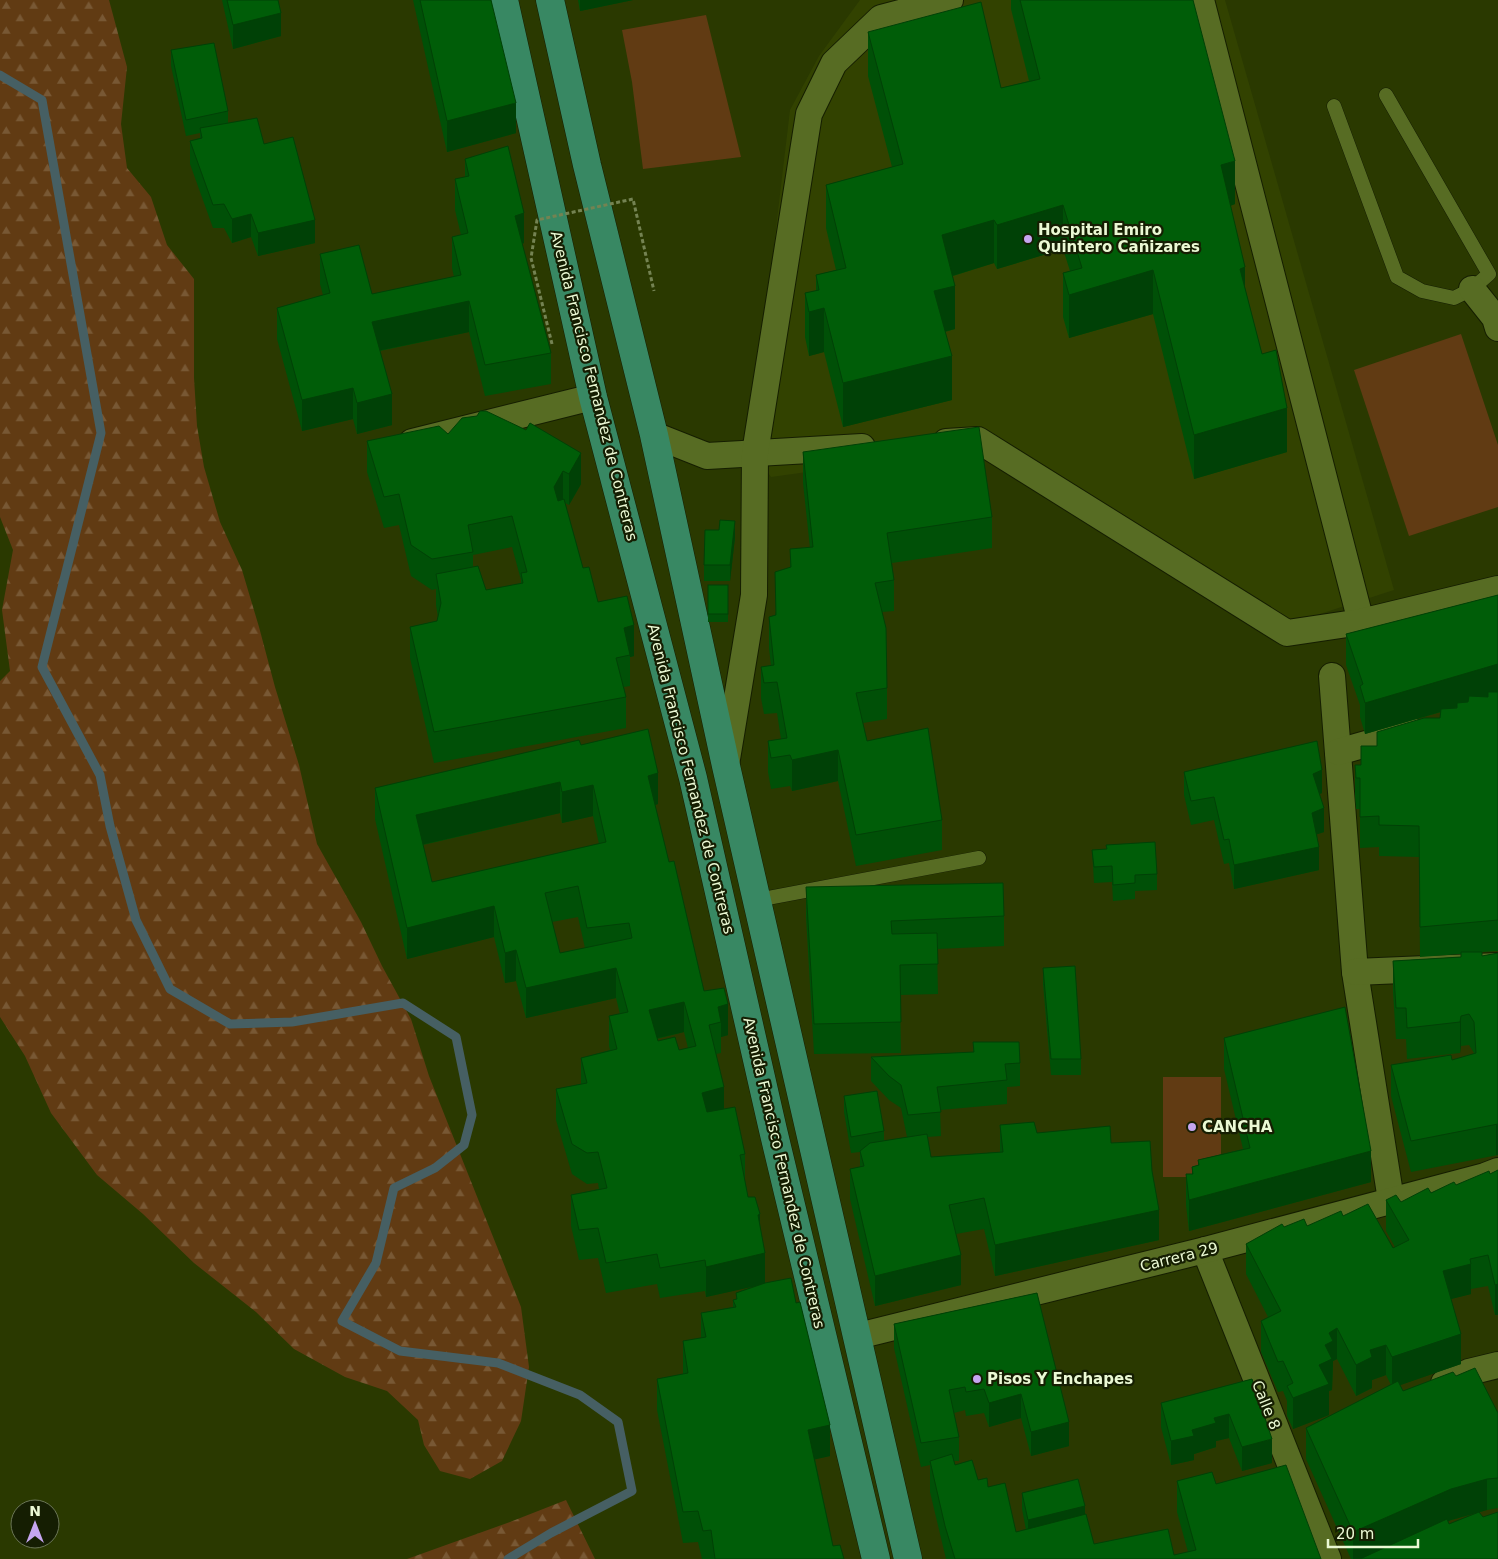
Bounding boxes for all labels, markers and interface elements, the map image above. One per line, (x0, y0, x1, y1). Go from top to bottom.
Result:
place label: Hospital Emiro Quintero Cañizares (1038, 221, 1200, 256)
street label: Avenida Francisco Fernandez de Contreras (547, 229, 641, 543)
marker: Hospital Emiro Quintero Cañizares (1022, 233, 1034, 245)
street label: Avenida Francisco Fernandez de Contreras (644, 622, 738, 936)
street label: Avenida Francisco Fernandez de Contreras (739, 1016, 829, 1331)
place label: CANCHA (1202, 1118, 1273, 1136)
marker: CANCHA (1186, 1121, 1198, 1133)
street label: Carrera 29 (1138, 1239, 1220, 1275)
place label: Pisos Y Enchapes (987, 1370, 1133, 1388)
marker: Pisos Y Enchapes (971, 1373, 983, 1385)
street label: Calle 8 (1248, 1378, 1284, 1432)
north arrow (10, 1499, 60, 1549)
text: N (29, 1503, 41, 1519)
scale bar (1328, 1516, 1418, 1548)
text: 20 m (1336, 1525, 1374, 1543)

